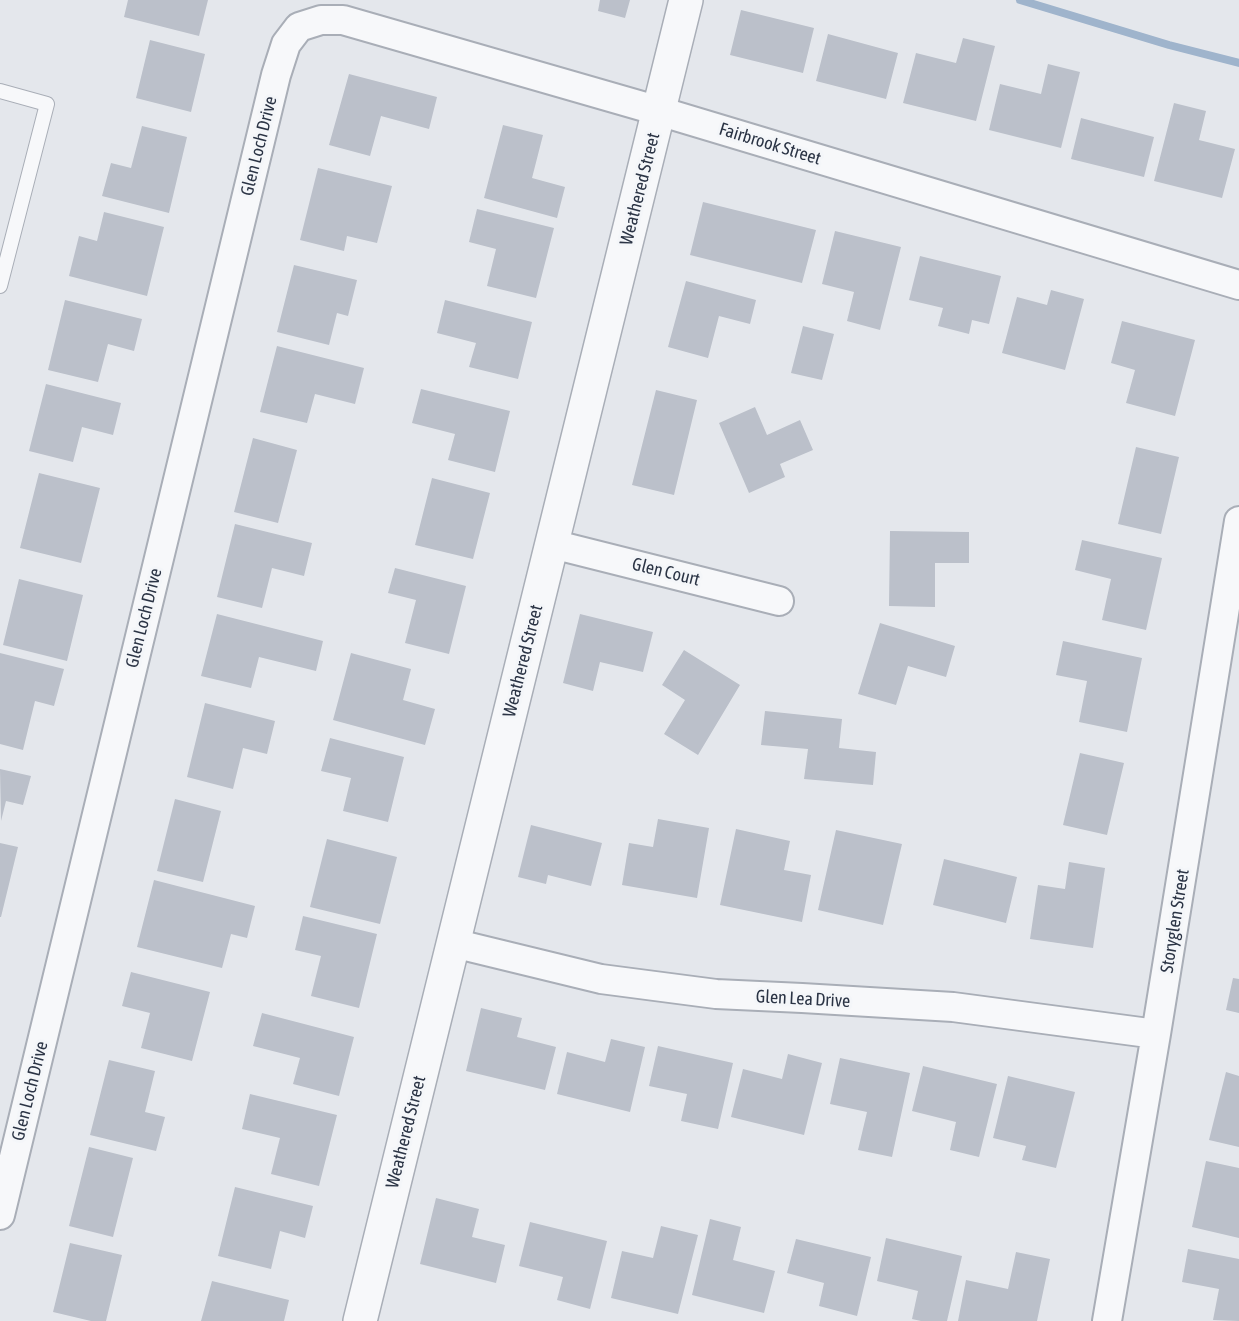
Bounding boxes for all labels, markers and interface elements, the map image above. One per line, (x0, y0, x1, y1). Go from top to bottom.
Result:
street label: Glen Loch Drive (236, 94, 282, 198)
street label: Fairbrook Street (716, 118, 824, 170)
street label: Weathered Street (616, 131, 664, 247)
street label: Glen Court (630, 553, 702, 591)
street label: Glen Loch Drive (121, 566, 167, 670)
street label: Weathered Street (499, 603, 547, 719)
street label: Storyglen Street (1156, 867, 1194, 975)
street label: Glen Lea Drive (755, 986, 851, 1012)
street label: Glen Loch Drive (7, 1039, 53, 1143)
street label: Weathered Street (382, 1074, 430, 1190)

